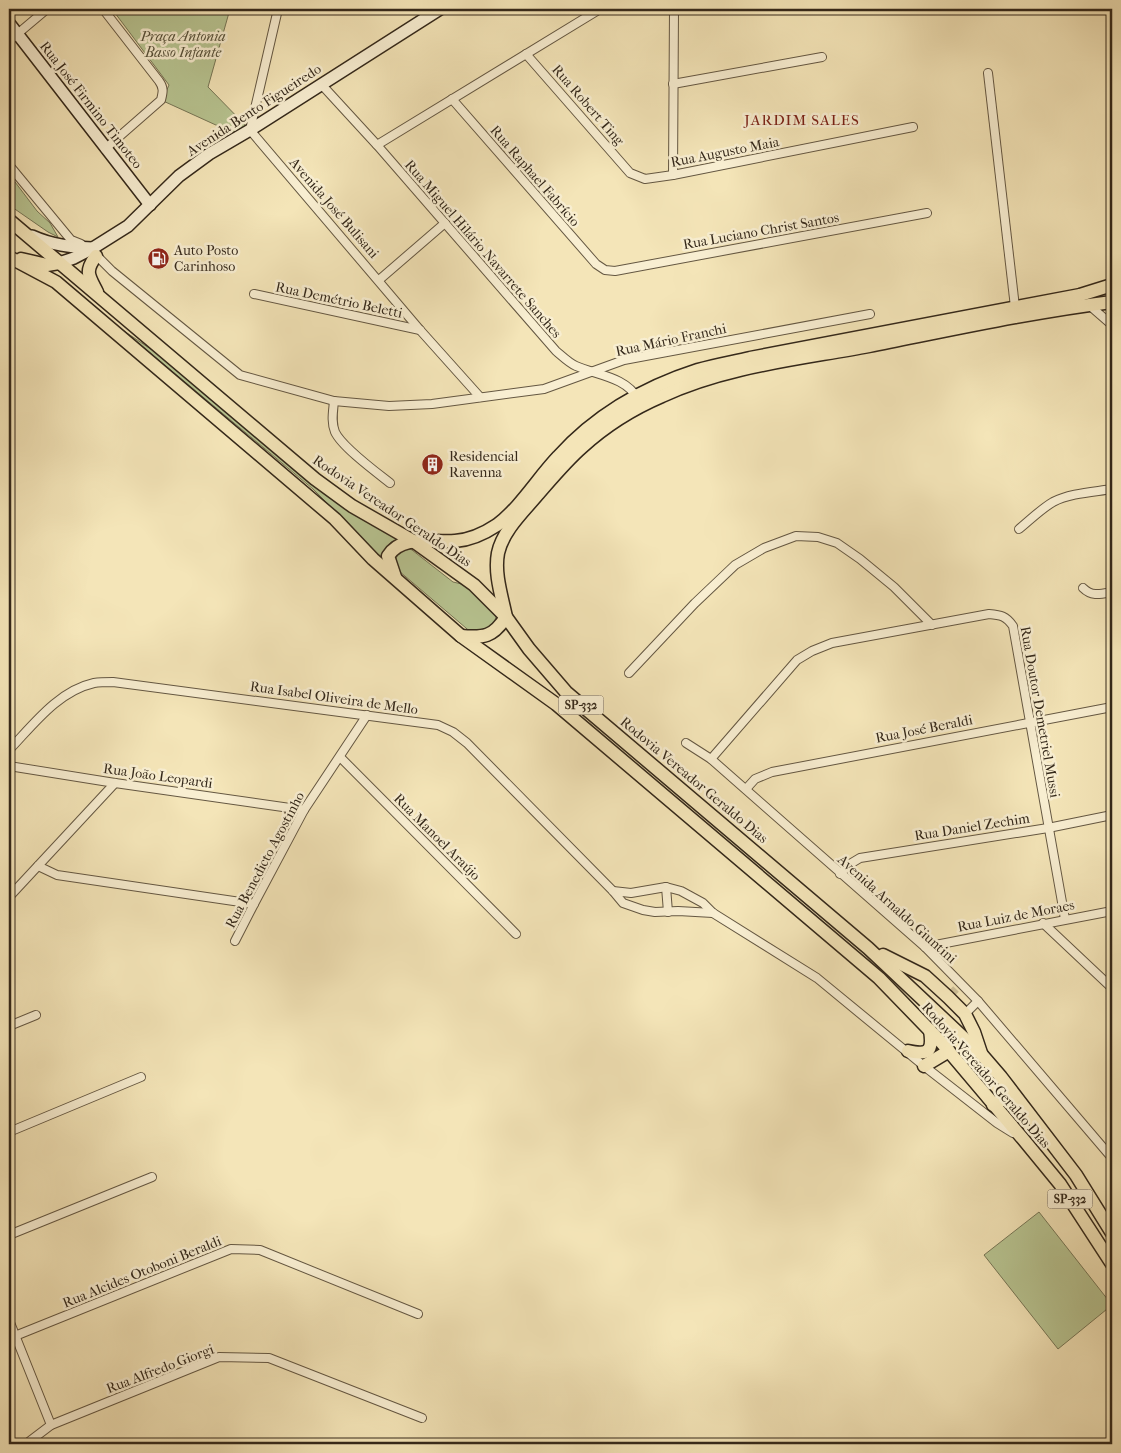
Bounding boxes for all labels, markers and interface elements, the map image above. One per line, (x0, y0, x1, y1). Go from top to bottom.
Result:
park label: Praça Antonia Basso Infante (140, 28, 225, 61)
street label: Rua José Firmino Timoteo (36, 38, 146, 172)
street label: Avenida Bento Figueiredo (183, 60, 324, 160)
street label: Rua Robert Ting (548, 61, 628, 149)
district label: JARDIM SALES (743, 111, 860, 129)
street label: Rua Raphael Fabrício (487, 122, 583, 230)
street label: Rua Augusto Maia (669, 133, 781, 171)
street label: Avenida José Bulisani (285, 153, 382, 262)
street label: Rua Miguel Hilário Navarrete Sanches (401, 156, 565, 342)
street label: Rua Luciano Christ Santos (682, 209, 840, 253)
place label: Auto Posto Carinhoso (173, 242, 238, 275)
fuel station icon: Auto Posto Carinhoso (146, 246, 170, 270)
street label: Rua Demétrio Beletti (274, 278, 404, 322)
street label: Rua Mário Franchi (614, 320, 728, 360)
place label: Residencial Ravenna (449, 448, 518, 481)
street label: Rodovia Vereador Geraldo Dias (310, 452, 474, 570)
building icon: Residencial Ravenna (421, 452, 445, 476)
street label: Rua Doutor Demetriel Mussi (1017, 625, 1063, 799)
street label: Rua Isabel Oliveira de Mello (249, 678, 419, 718)
road number: SP-332 (558, 696, 604, 714)
street label: Rua José Beraldi (874, 711, 974, 747)
street label: Rodovia Vereador Geraldo Dias (617, 713, 771, 847)
street label: Rua João Leopardi (102, 760, 214, 792)
street label: Rua Benedicto Agostinho (222, 789, 308, 931)
street label: Rua Manoel Araújo (390, 790, 484, 884)
street label: Rua Daniel Zechim (913, 809, 1031, 845)
street label: Avenida Arnaldo Giuntini (833, 850, 960, 967)
street label: Rua Luiz de Moraes (956, 896, 1076, 936)
street label: Rodovia Vereador Geraldo Dias (918, 999, 1054, 1151)
road number: SP-332 (1048, 1190, 1092, 1208)
street label: Rua Alcides Otoboni Beraldi (60, 1232, 224, 1312)
street label: Rua Alfredo Giorgi (104, 1341, 216, 1397)

